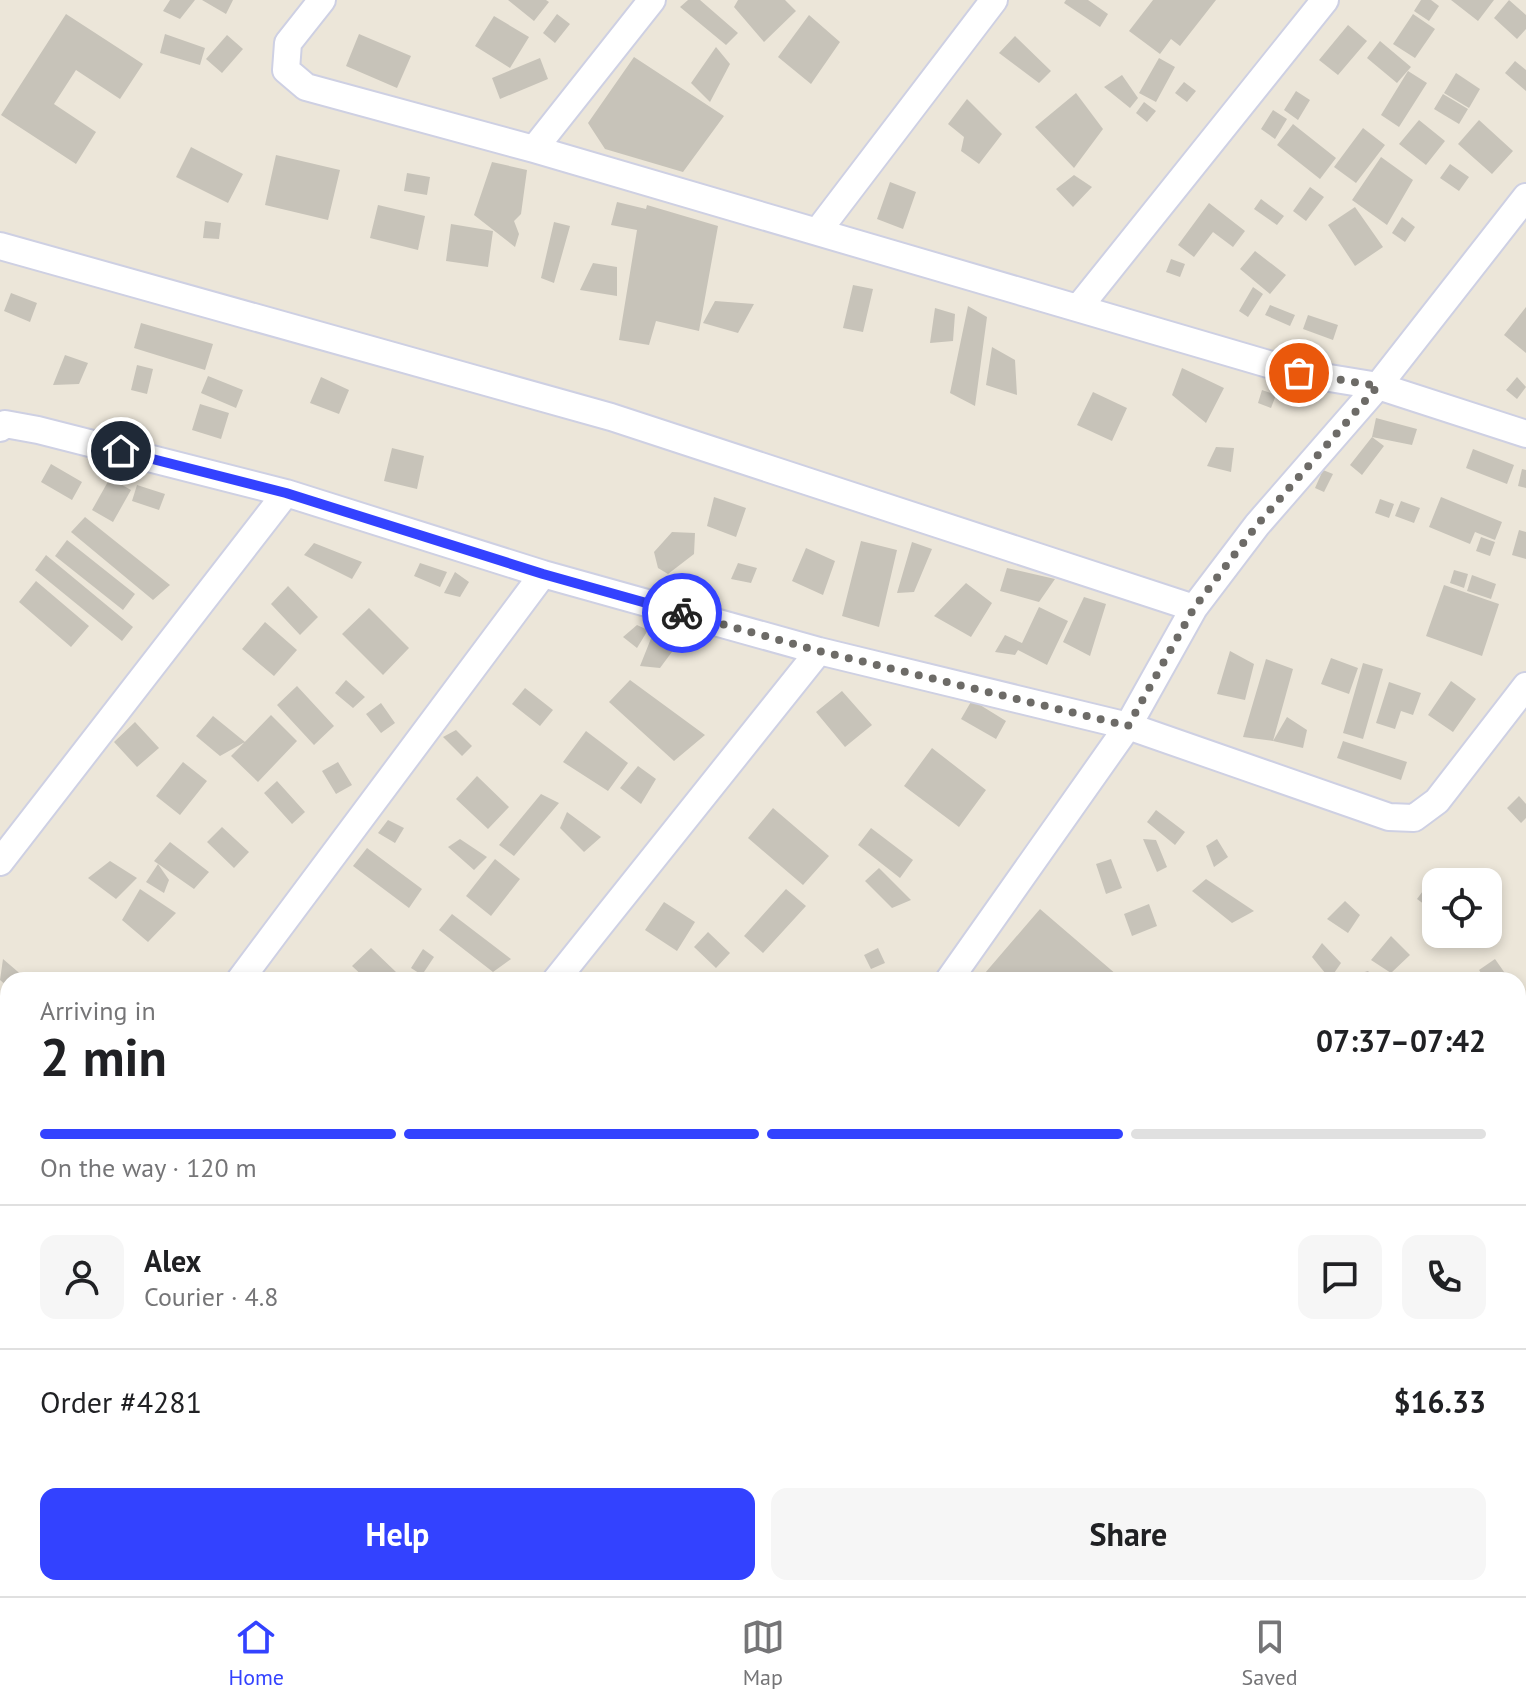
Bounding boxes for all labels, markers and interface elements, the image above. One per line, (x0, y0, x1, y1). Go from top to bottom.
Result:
pin (1265, 339, 1333, 407)
icon: bag (1277, 351, 1321, 395)
pin (87, 417, 155, 485)
icon: home (99, 429, 143, 473)
courier (642, 573, 722, 653)
icon: bike (660, 591, 704, 635)
map controls (1422, 868, 1502, 948)
button: locate (1422, 868, 1502, 948)
text: Arriving in (40, 994, 156, 1027)
text: 07:37–07:42 (1316, 1021, 1486, 1060)
text: 2 min (40, 1023, 167, 1090)
text: On the way · 120 m (40, 1151, 257, 1184)
button: person (40, 1235, 124, 1319)
button: chat (1298, 1235, 1382, 1319)
button: phone (1402, 1235, 1486, 1319)
text: Alex (144, 1241, 201, 1280)
text: Courier · 4.8 (144, 1280, 278, 1313)
text: Order #4281 (40, 1382, 202, 1421)
text: $16.33 (1394, 1382, 1486, 1421)
button: Help (40, 1488, 755, 1580)
button: Share (771, 1488, 1486, 1580)
tab: Home (228, 1615, 284, 1691)
tab: Map (741, 1615, 785, 1691)
tab: Saved (1242, 1615, 1298, 1691)

